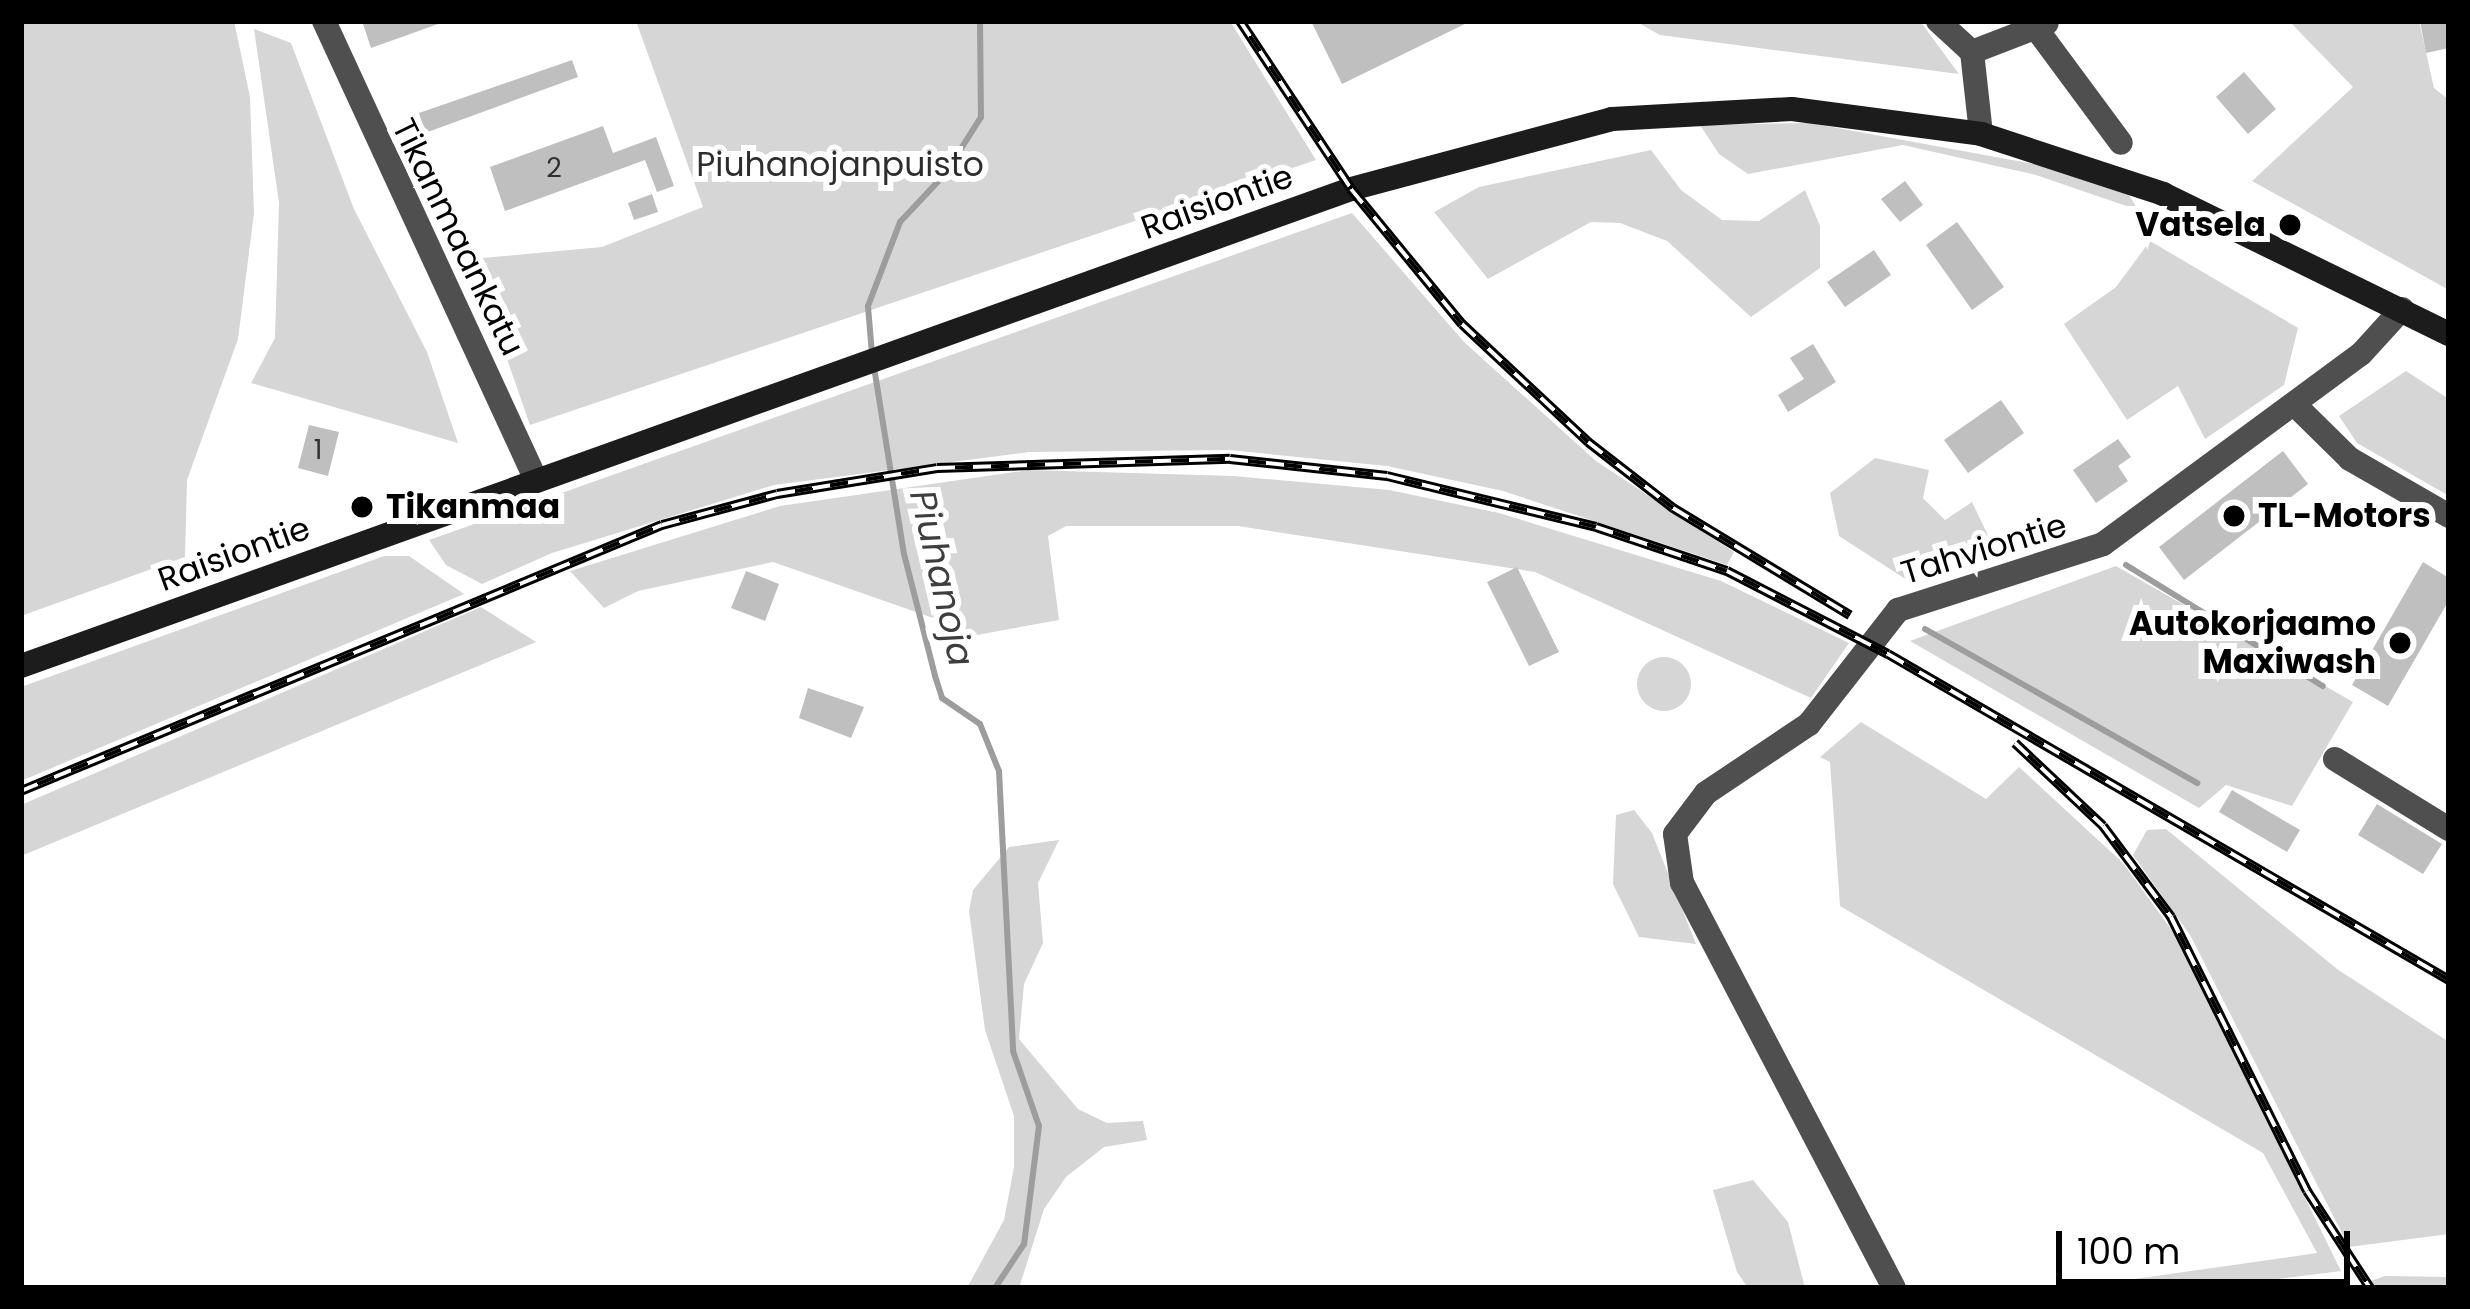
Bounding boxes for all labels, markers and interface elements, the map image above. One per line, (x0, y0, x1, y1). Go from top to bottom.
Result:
street label: Tikanmaankatu (384, 112, 532, 362)
park label: Piuhanojanpuisto (696, 145, 984, 185)
house number: 2 (546, 152, 562, 184)
street label: Raisiontie (1136, 156, 1298, 248)
place label: Vatsela (2135, 205, 2266, 245)
marker: Vatsela (2277, 212, 2303, 238)
house number: 1 (314, 434, 322, 466)
water label: Piuhanoja (901, 486, 983, 670)
place label: Tikanmaa (386, 487, 560, 527)
marker: Tikanmaa (349, 494, 375, 520)
place label: TL-Motors (2258, 496, 2431, 536)
marker: TL-Motors (2221, 503, 2247, 529)
street label: Tahviontie (1897, 505, 2071, 593)
street label: Raisiontie (153, 508, 315, 600)
place label: Autokorjaamo Maxiwash (2129, 604, 2376, 682)
marker: Autokorjaamo Maxiwash (2387, 630, 2413, 656)
scale bar (2062, 1207, 2356, 1281)
text: 100 m (2077, 1226, 2180, 1277)

